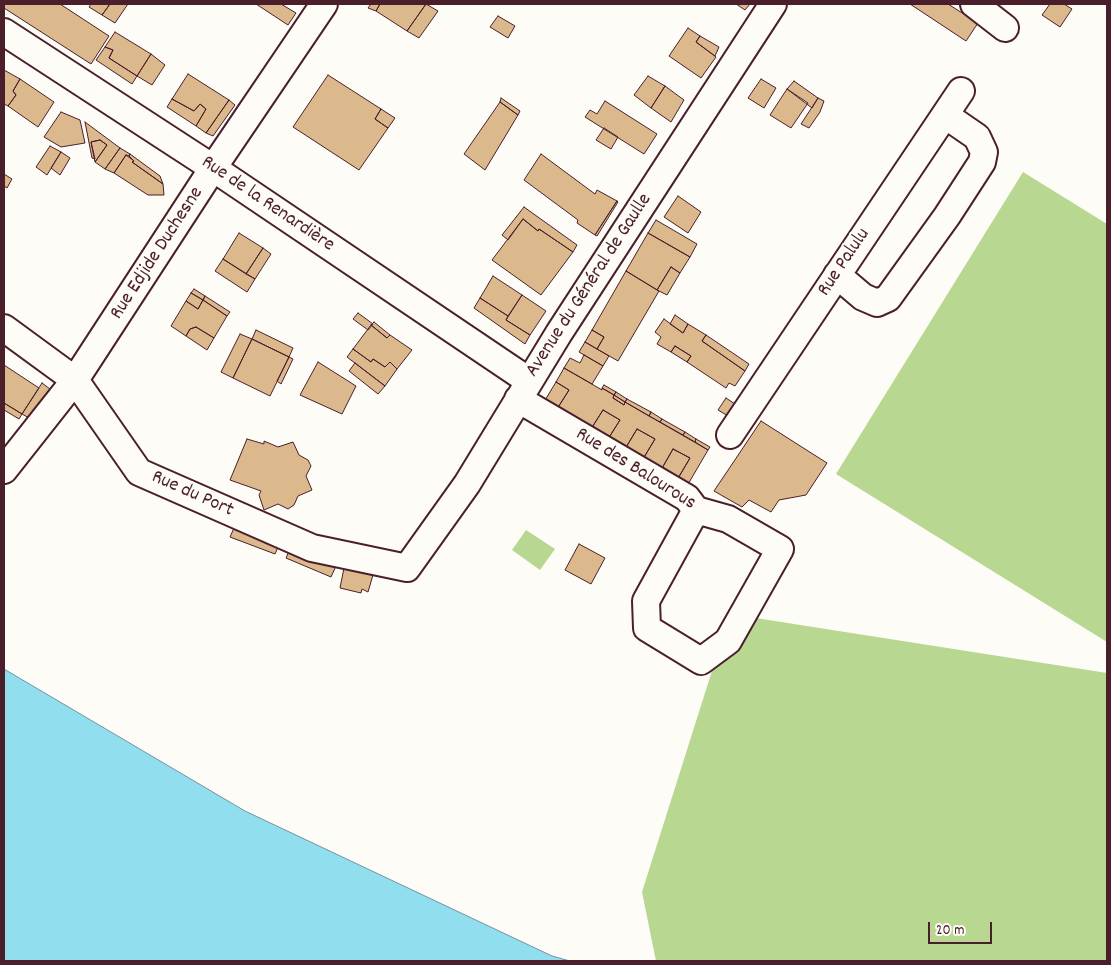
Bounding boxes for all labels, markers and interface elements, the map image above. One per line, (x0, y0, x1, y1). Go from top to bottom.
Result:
street label: Rue de la Renardière (196, 152, 338, 258)
street label: Rue Edjide Duchesne (106, 183, 210, 325)
street label: Avenue du Général de Gaulle (522, 190, 658, 382)
street label: Rue Palulu (814, 224, 876, 302)
street label: Rue des Balourous (570, 423, 700, 517)
street label: Rue du Port (147, 466, 237, 524)
scale bar (931, 912, 995, 944)
text: 20 m (936, 920, 964, 942)

